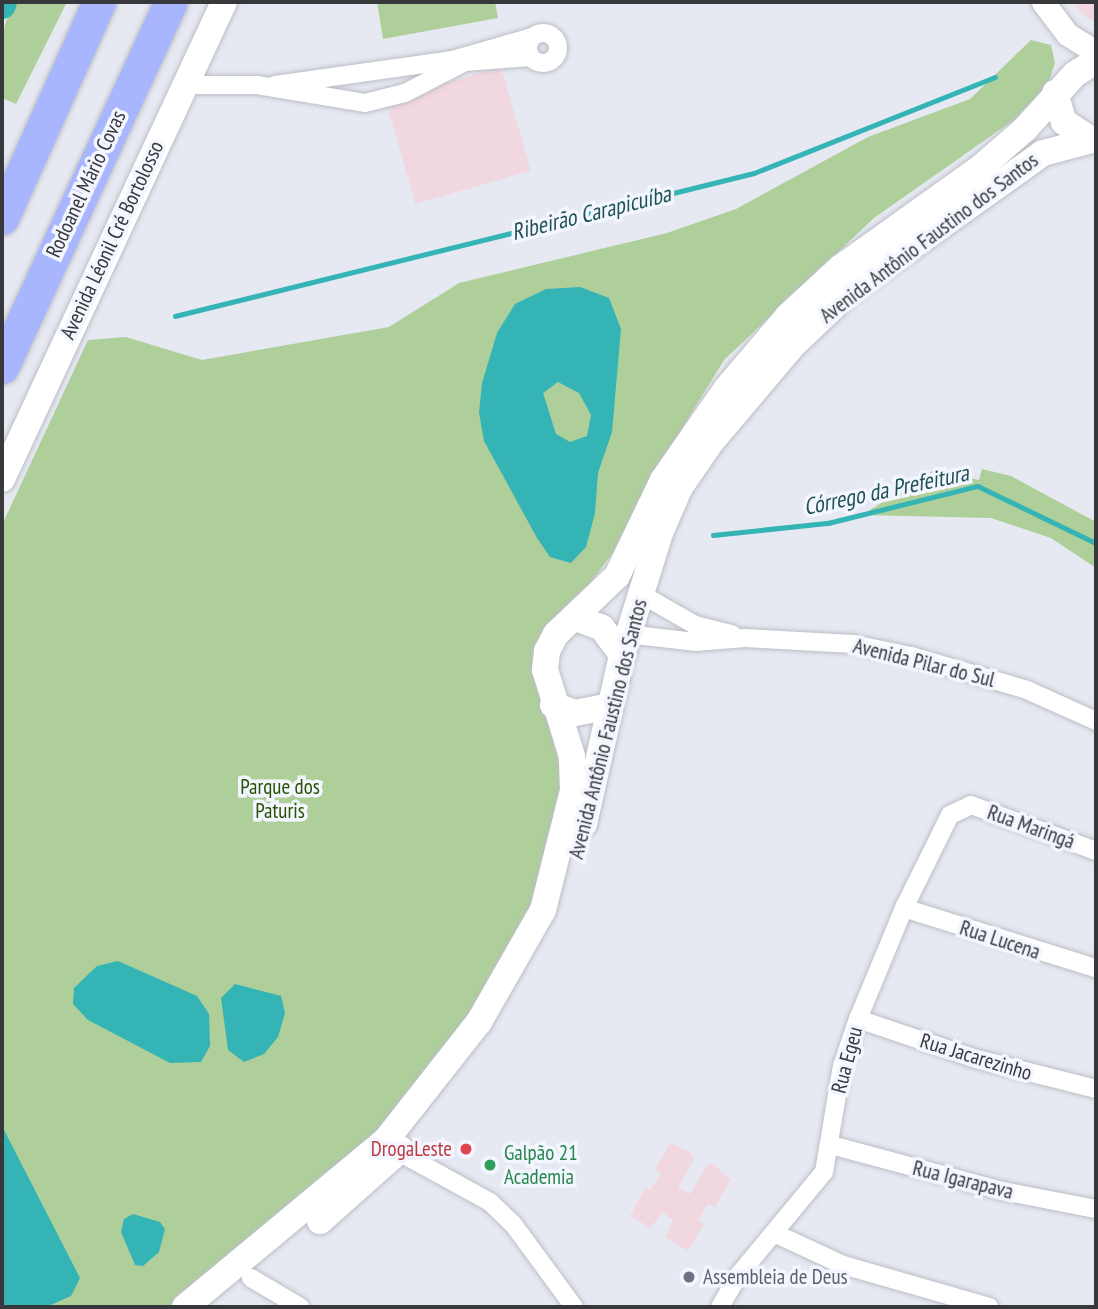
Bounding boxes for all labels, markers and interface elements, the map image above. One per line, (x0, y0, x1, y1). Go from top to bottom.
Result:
street label: Rodoanel Mário Covas (41, 106, 131, 262)
street label: Avenida Léonil Cré Bortolosso (55, 137, 169, 343)
street label: Avenida Antônio Faustino dos Santos (815, 147, 1043, 329)
water label: Ribeirão Carapicuíba (509, 180, 673, 246)
water label: Córrego da Prefeitura (801, 459, 971, 521)
street label: Avenida Antônio Faustino dos Santos (563, 596, 653, 862)
street label: Avenida Pilar do Sul (851, 633, 997, 693)
park label: Parque dos Paturis (240, 774, 320, 824)
street label: Rua Maringá (984, 800, 1078, 854)
street label: Rua Lucena (957, 915, 1043, 965)
street label: Rua Egeu (826, 1024, 868, 1096)
street label: Rua Jacarezinho (917, 1028, 1035, 1086)
place label: DrogaLeste (371, 1136, 452, 1162)
place label: Galpão 21 Academia (504, 1140, 578, 1190)
marker: DrogaLeste (458, 1141, 474, 1157)
street label: Rua Igarapava (910, 1155, 1016, 1205)
marker: Galpão 21 Academia (482, 1157, 498, 1173)
place label: Assembleia de Deus (703, 1264, 848, 1290)
marker: Assembleia de Deus (681, 1269, 697, 1285)

